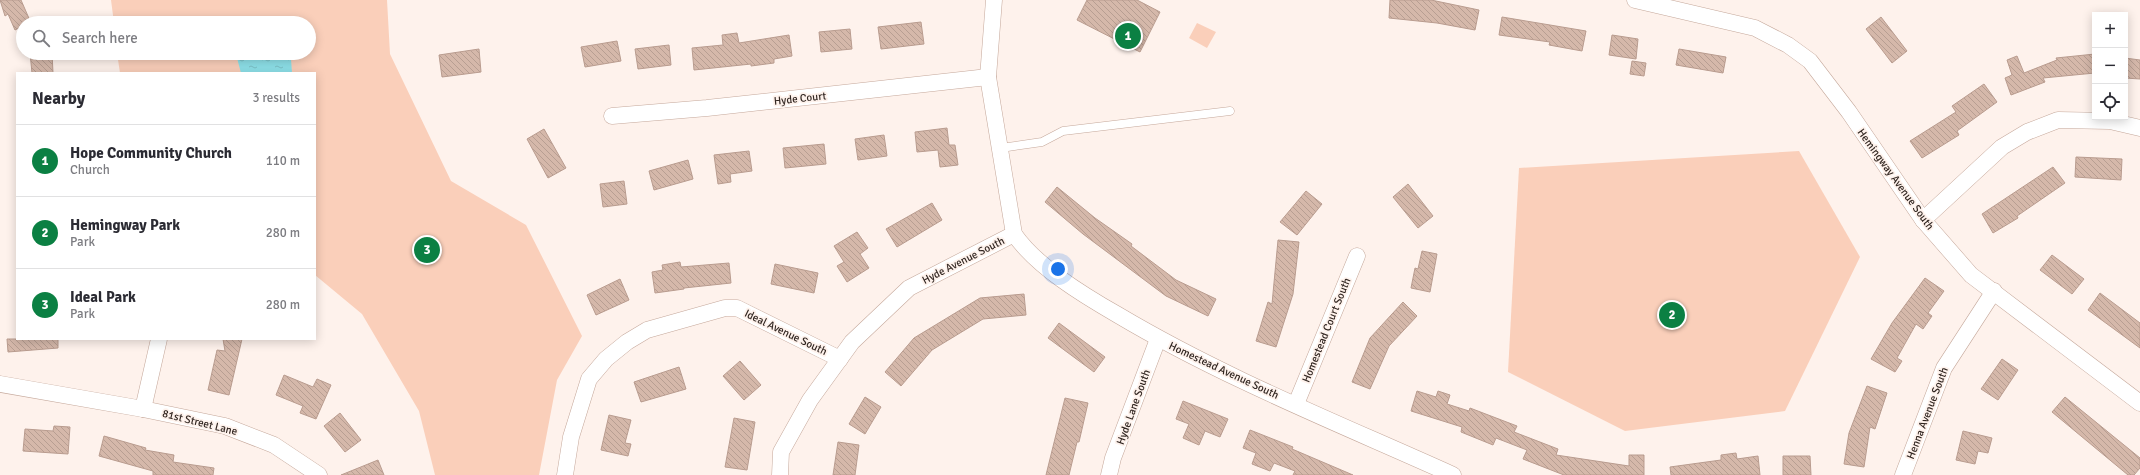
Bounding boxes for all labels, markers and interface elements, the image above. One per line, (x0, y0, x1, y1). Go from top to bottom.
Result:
map controls (2092, 12, 2128, 120)
button: + (2092, 12, 2128, 48)
search box (16, 16, 316, 60)
pin: 1 (1115, 21, 1141, 51)
icon: search (30, 27, 52, 49)
text: Search here (62, 29, 138, 47)
button: − (2092, 48, 2128, 84)
button: locate (2092, 84, 2128, 120)
text: Nearby (32, 88, 85, 109)
street label: Hyde Court (773, 89, 827, 108)
text: 3 results (252, 90, 300, 106)
street label: Hemingway Avenue South (1855, 126, 1937, 232)
text: Hope Community Church (70, 144, 232, 162)
text: 1 (41, 153, 49, 169)
text: 110 m (266, 153, 300, 169)
text: Church (70, 162, 110, 178)
text: Hemingway Park (70, 216, 180, 234)
text: 2 (41, 225, 49, 241)
text: 280 m (266, 225, 300, 241)
text: Park (70, 234, 95, 250)
street label: Hyde Avenue South (920, 234, 1007, 287)
pin: 3 (414, 235, 440, 265)
your location (1048, 259, 1068, 279)
street label: Homestead Court South (1299, 276, 1353, 384)
text: Ideal Park (70, 288, 136, 306)
text: 3 (41, 297, 49, 313)
text: 280 m (266, 297, 300, 313)
pin: 2 (1659, 300, 1685, 330)
text: Park (70, 306, 95, 322)
street label: Ideal Avenue South (742, 307, 829, 358)
street label: Homestead Avenue South (1167, 339, 1281, 402)
street label: Henna Avenue South (1904, 365, 1951, 461)
street label: Hyde Lane South (1114, 368, 1153, 447)
street label: 81st Street Lane (161, 407, 239, 438)

